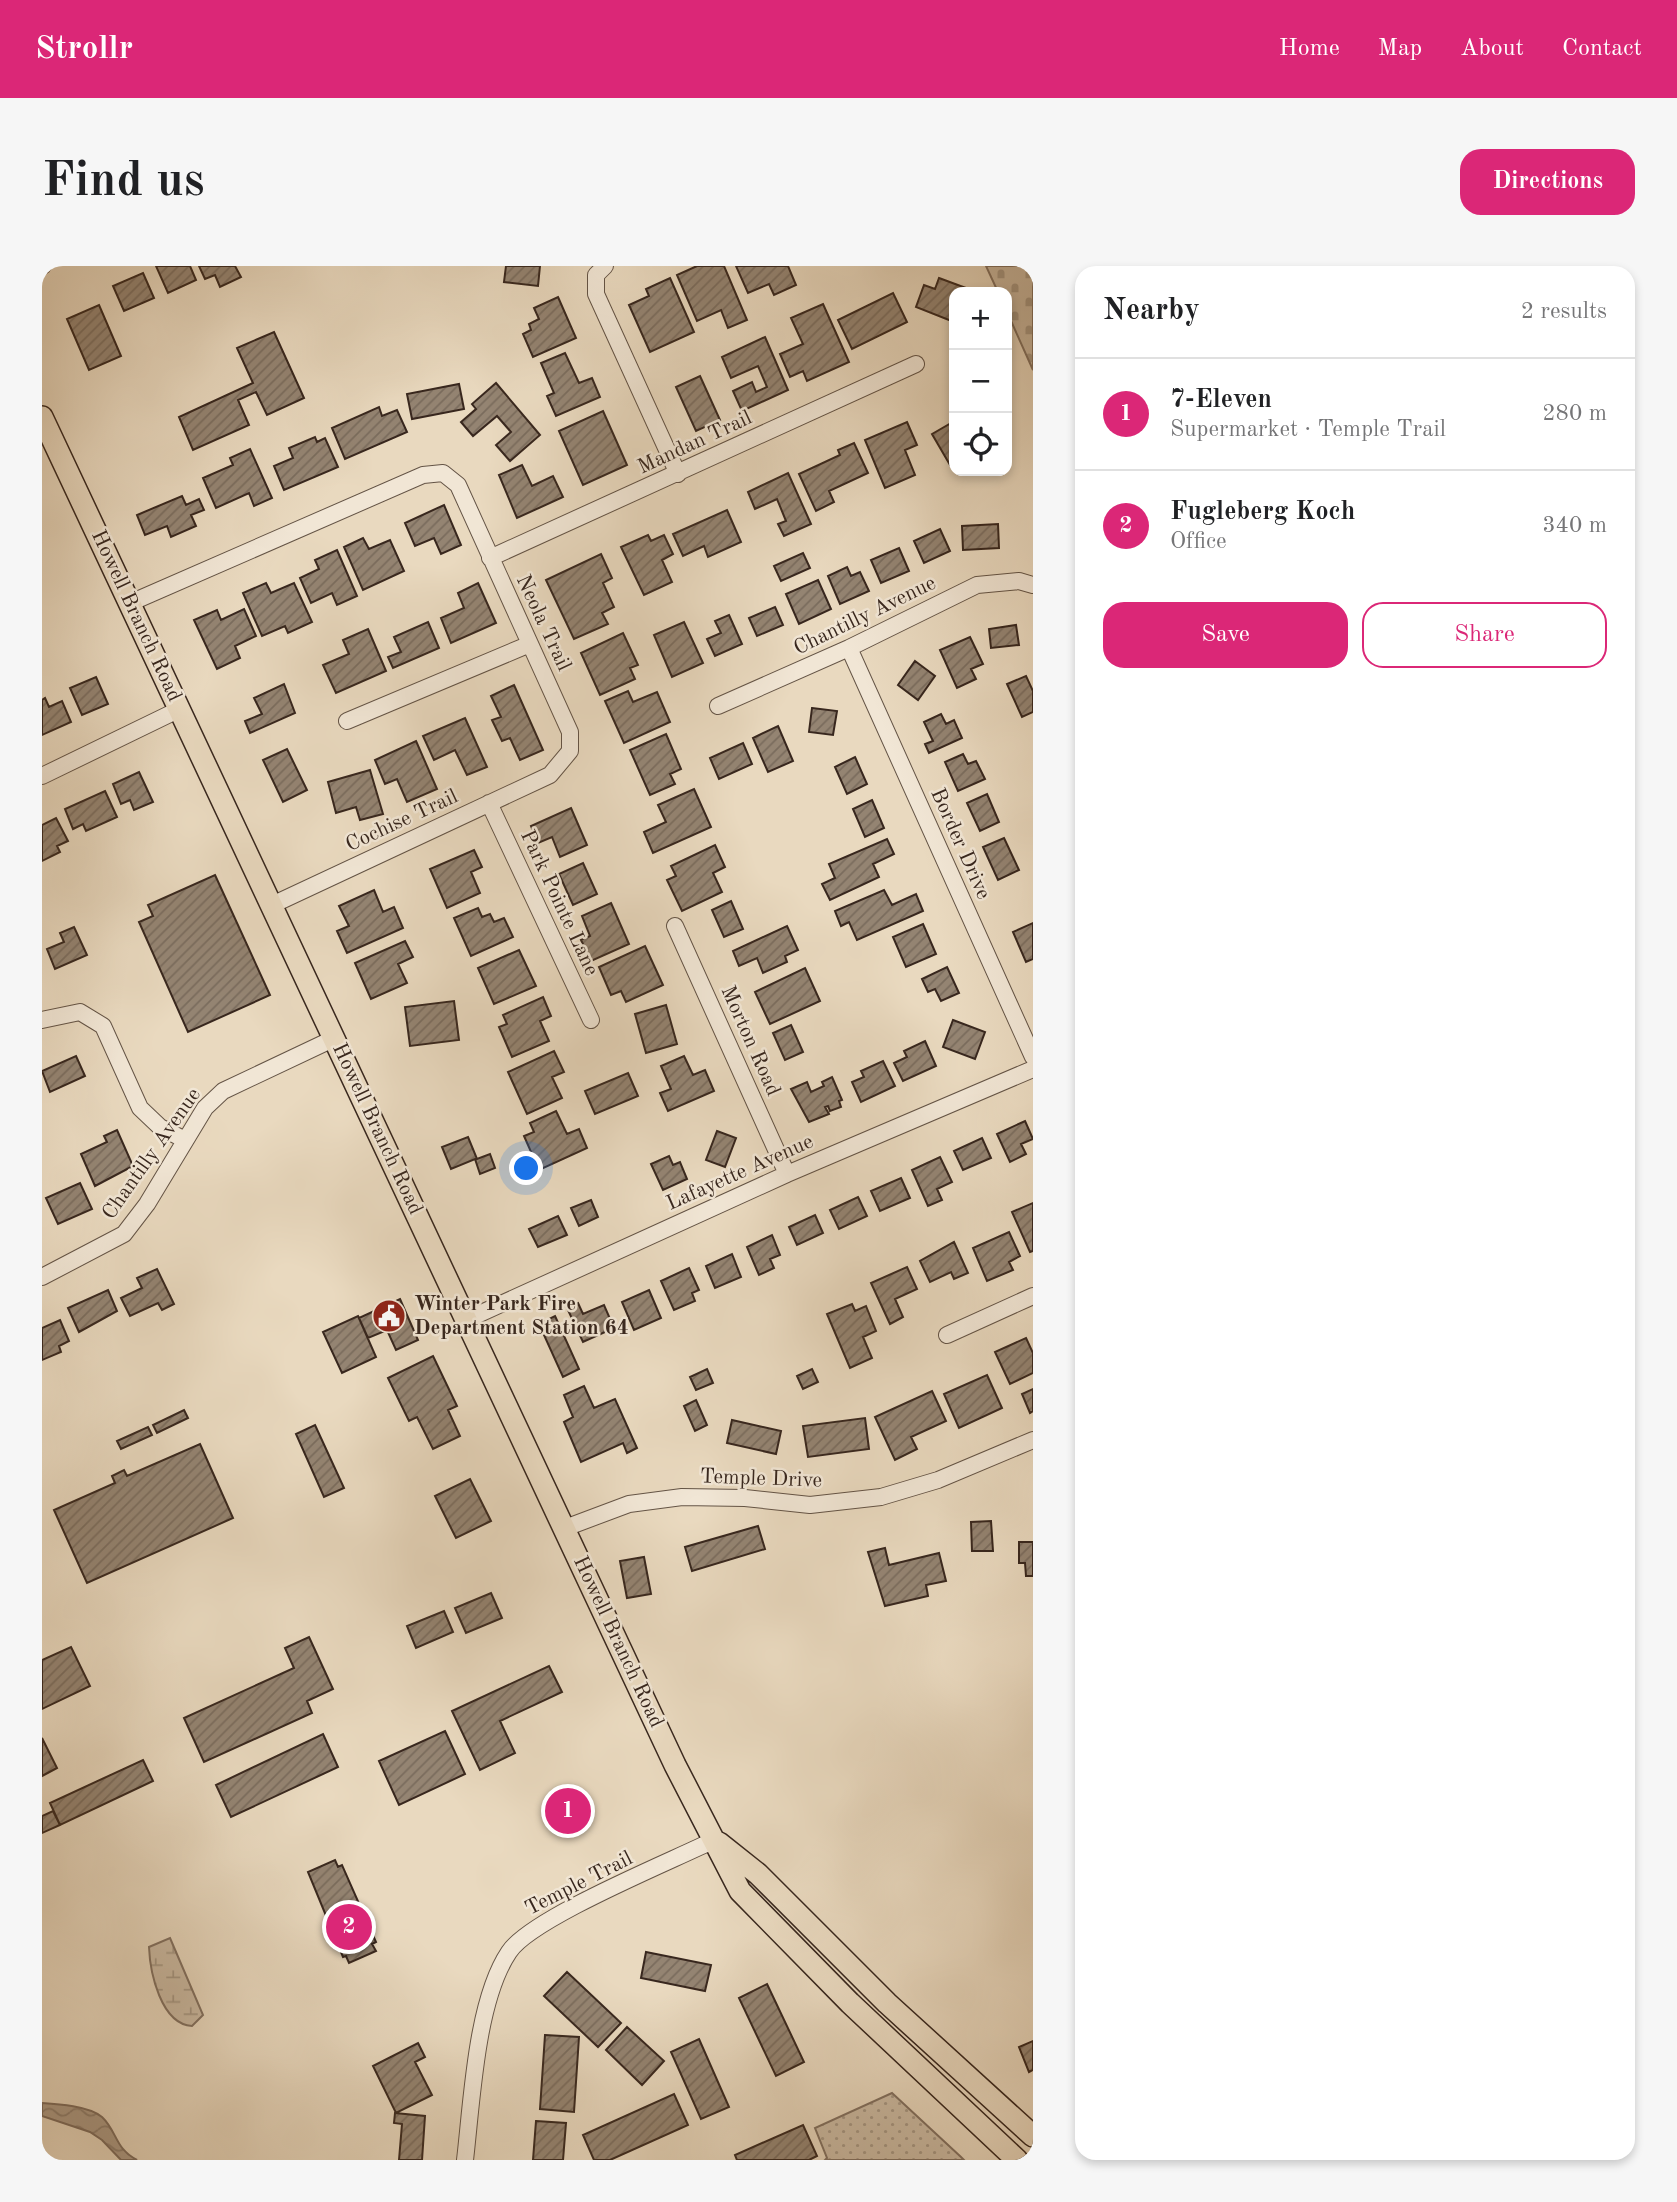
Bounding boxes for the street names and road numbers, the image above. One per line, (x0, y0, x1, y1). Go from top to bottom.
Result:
street label: Mandan Trail (635, 407, 756, 479)
street label: Howell Branch Road (87, 527, 185, 705)
street label: Neola Trail (512, 572, 575, 675)
street label: Chantilly Avenue (791, 573, 939, 659)
street label: Border Drive (926, 785, 994, 903)
street label: Cochise Trail (343, 786, 461, 856)
street label: Park Pointe Lane (516, 827, 602, 979)
street label: Morton Road (716, 983, 784, 1099)
street label: Howell Branch Road (328, 1040, 426, 1218)
street label: Chantilly Avenue (99, 1084, 205, 1224)
street label: Lafayette Avenue (663, 1131, 817, 1215)
street label: Temple Drive (699, 1466, 823, 1492)
street label: Howell Branch Road (569, 1553, 667, 1731)
street label: Temple Trail (522, 1848, 636, 1920)

